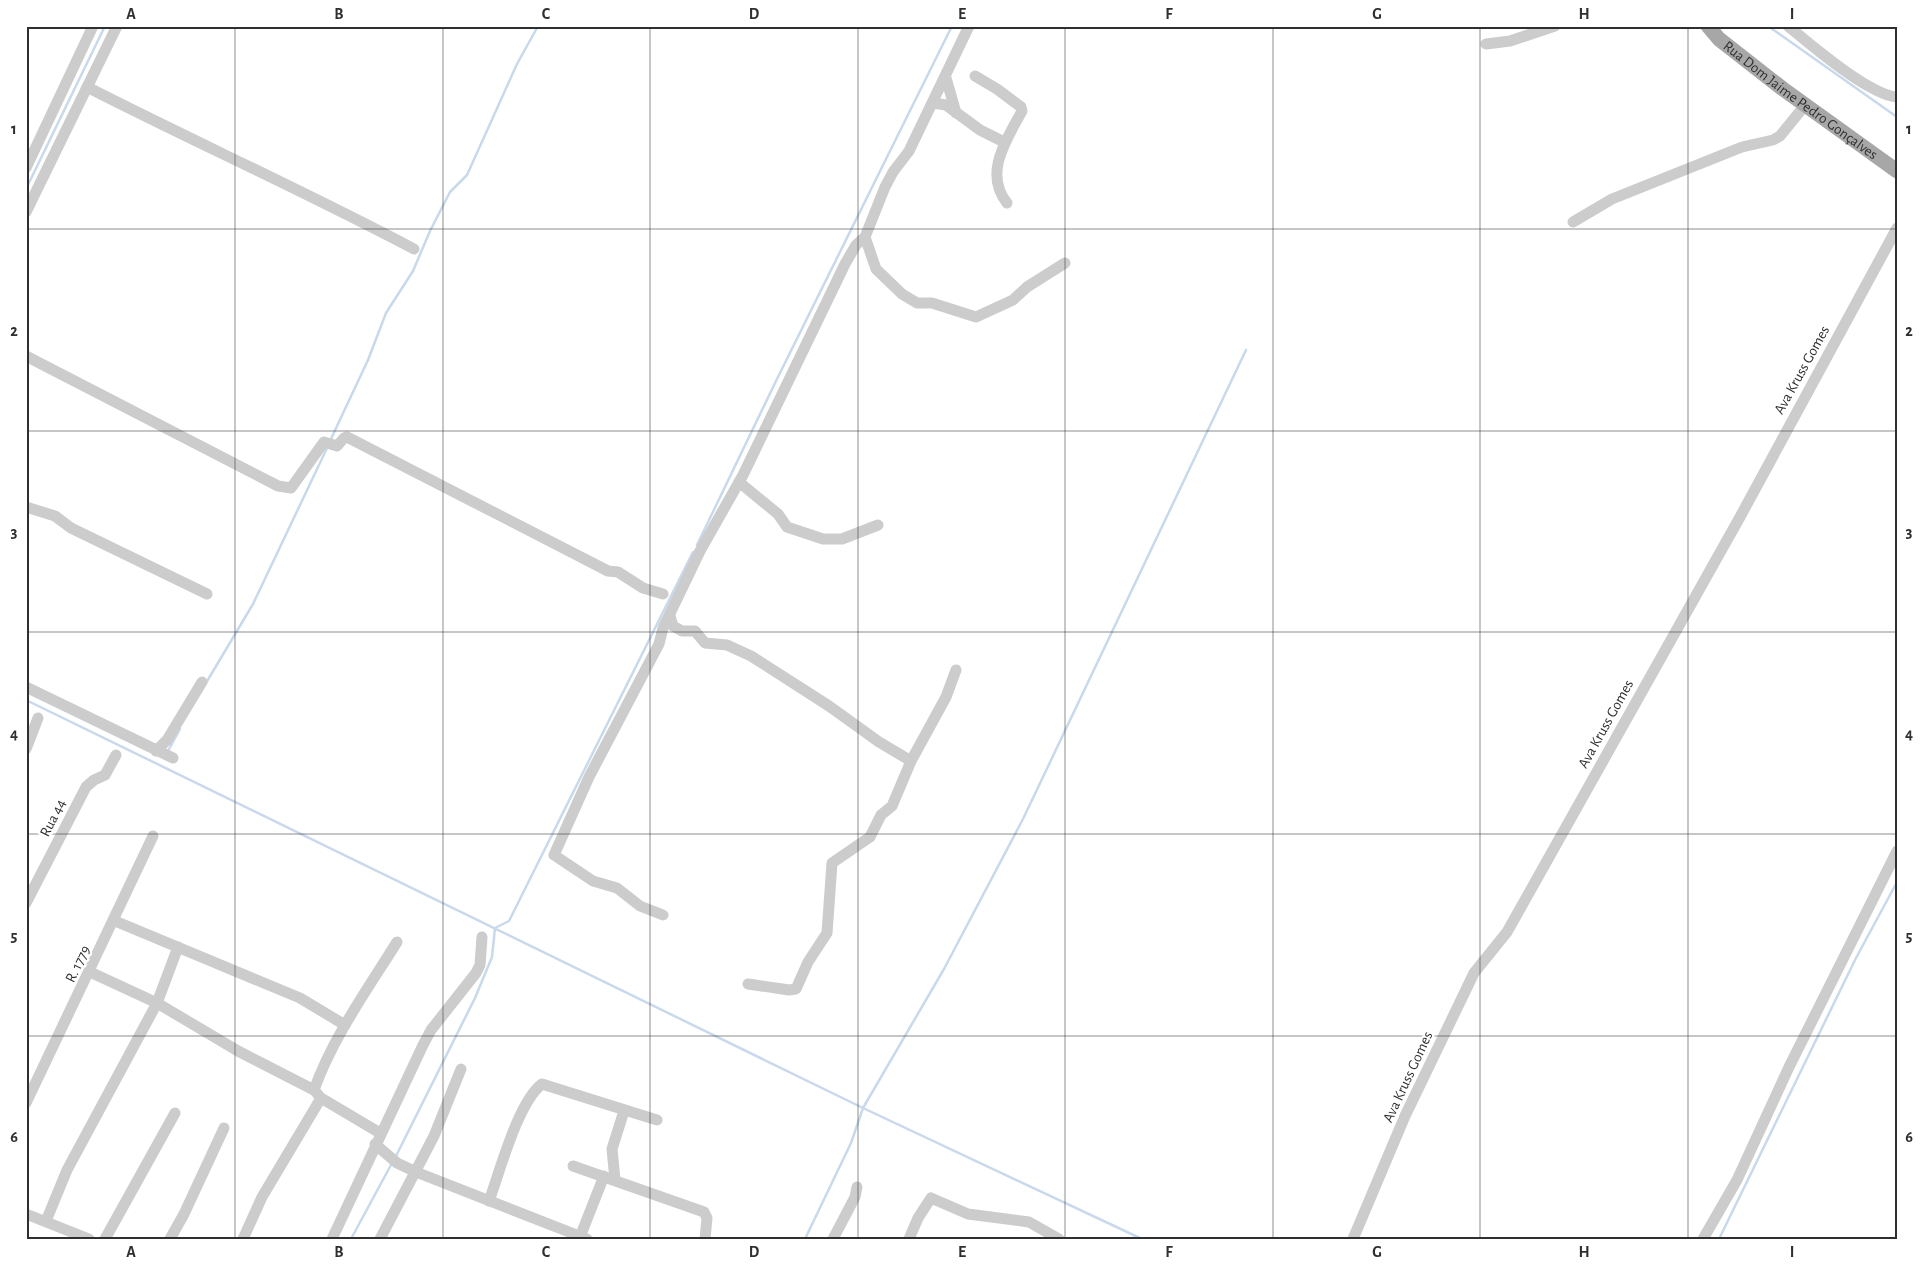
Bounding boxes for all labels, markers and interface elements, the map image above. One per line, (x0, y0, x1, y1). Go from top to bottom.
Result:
text: A (126, 6, 136, 22)
text: B (334, 6, 344, 22)
text: C (542, 6, 551, 22)
text: D (749, 6, 760, 22)
text: E (958, 6, 966, 22)
text: F (1165, 6, 1173, 22)
text: G (1372, 6, 1382, 22)
text: H (1578, 6, 1590, 22)
text: I (1790, 6, 1794, 22)
street label: Rua Dom Jaime Pedro Gonçalves (1721, 38, 1881, 162)
text: 1 (11, 121, 17, 137)
text: 1 (1906, 121, 1912, 137)
text: 2 (10, 323, 18, 339)
street label: Ava Kruss Gomes (1772, 323, 1832, 417)
text: 2 (1905, 323, 1913, 339)
text: 3 (11, 524, 18, 540)
text: 3 (1906, 524, 1913, 540)
street label: Ava Kruss Gomes (1576, 677, 1636, 771)
text: 4 (10, 726, 18, 742)
text: 4 (1905, 726, 1913, 742)
street label: Rua 44 (37, 797, 69, 839)
text: 5 (11, 928, 18, 944)
text: 5 (1906, 928, 1913, 944)
street label: R. 1779 (63, 943, 93, 985)
street label: Ava Kruss Gomes (1380, 1029, 1436, 1125)
text: 6 (10, 1129, 18, 1145)
text: 6 (1905, 1129, 1913, 1145)
text: A (126, 1244, 136, 1260)
text: B (334, 1244, 344, 1260)
text: C (542, 1244, 551, 1260)
text: D (749, 1244, 760, 1260)
text: E (958, 1244, 966, 1260)
text: F (1165, 1244, 1173, 1260)
text: G (1372, 1244, 1382, 1260)
text: H (1578, 1244, 1590, 1260)
text: I (1790, 1244, 1794, 1260)

